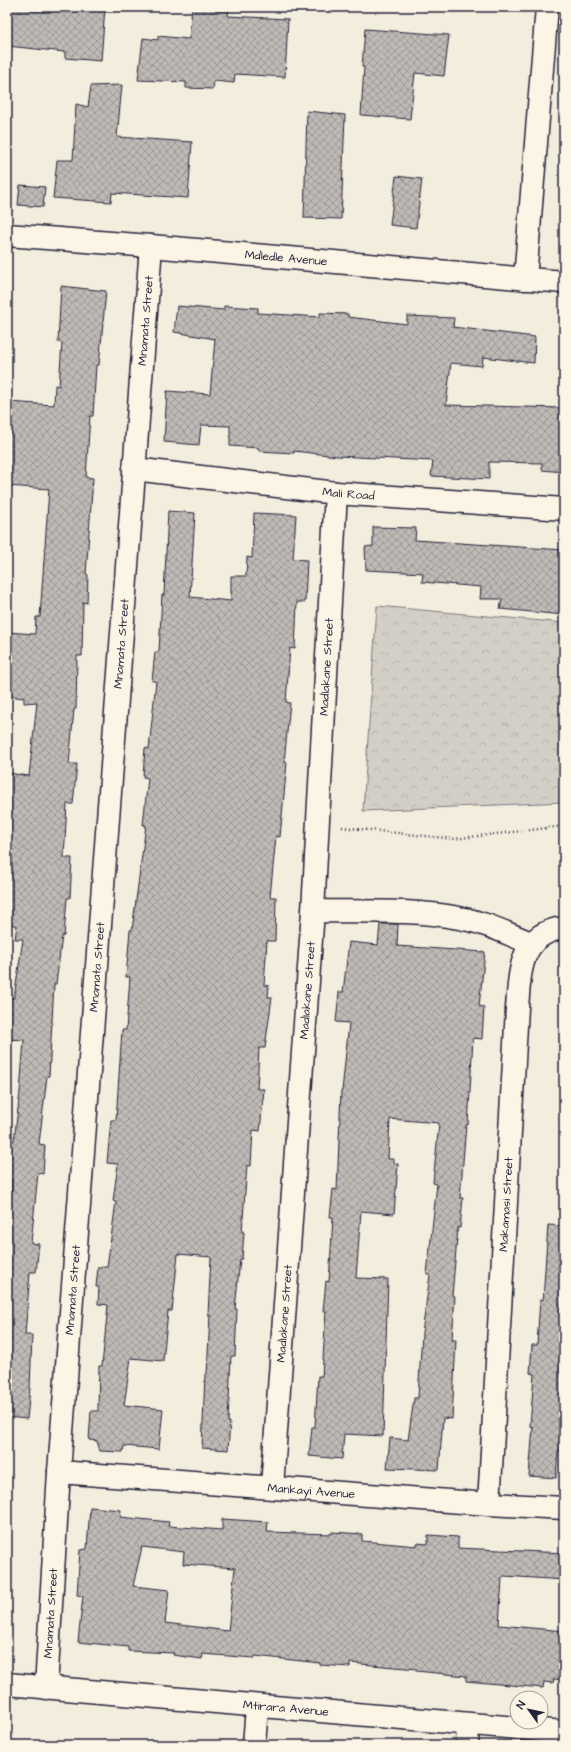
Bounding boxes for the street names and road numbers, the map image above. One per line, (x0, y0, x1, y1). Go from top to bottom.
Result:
street label: Mdledle Avenue (244, 246, 329, 270)
street label: Mnamata Street (134, 275, 157, 366)
street label: Mali Road (322, 483, 375, 504)
street label: Mnamata Street (109, 598, 133, 689)
street label: Madlakane Street (315, 617, 338, 716)
street label: Mnamata Street (85, 921, 109, 1012)
street label: Madlakane Street (295, 941, 319, 1040)
street label: Makamasi Street (495, 1157, 517, 1252)
street label: Mnamata Street (61, 1244, 85, 1336)
street label: Madlakane Street (272, 1264, 296, 1363)
street label: Mankayi Avenue (267, 1479, 356, 1503)
street label: Mnamata Street (39, 1567, 62, 1659)
street label: Mtirara Avenue (242, 1696, 330, 1720)

